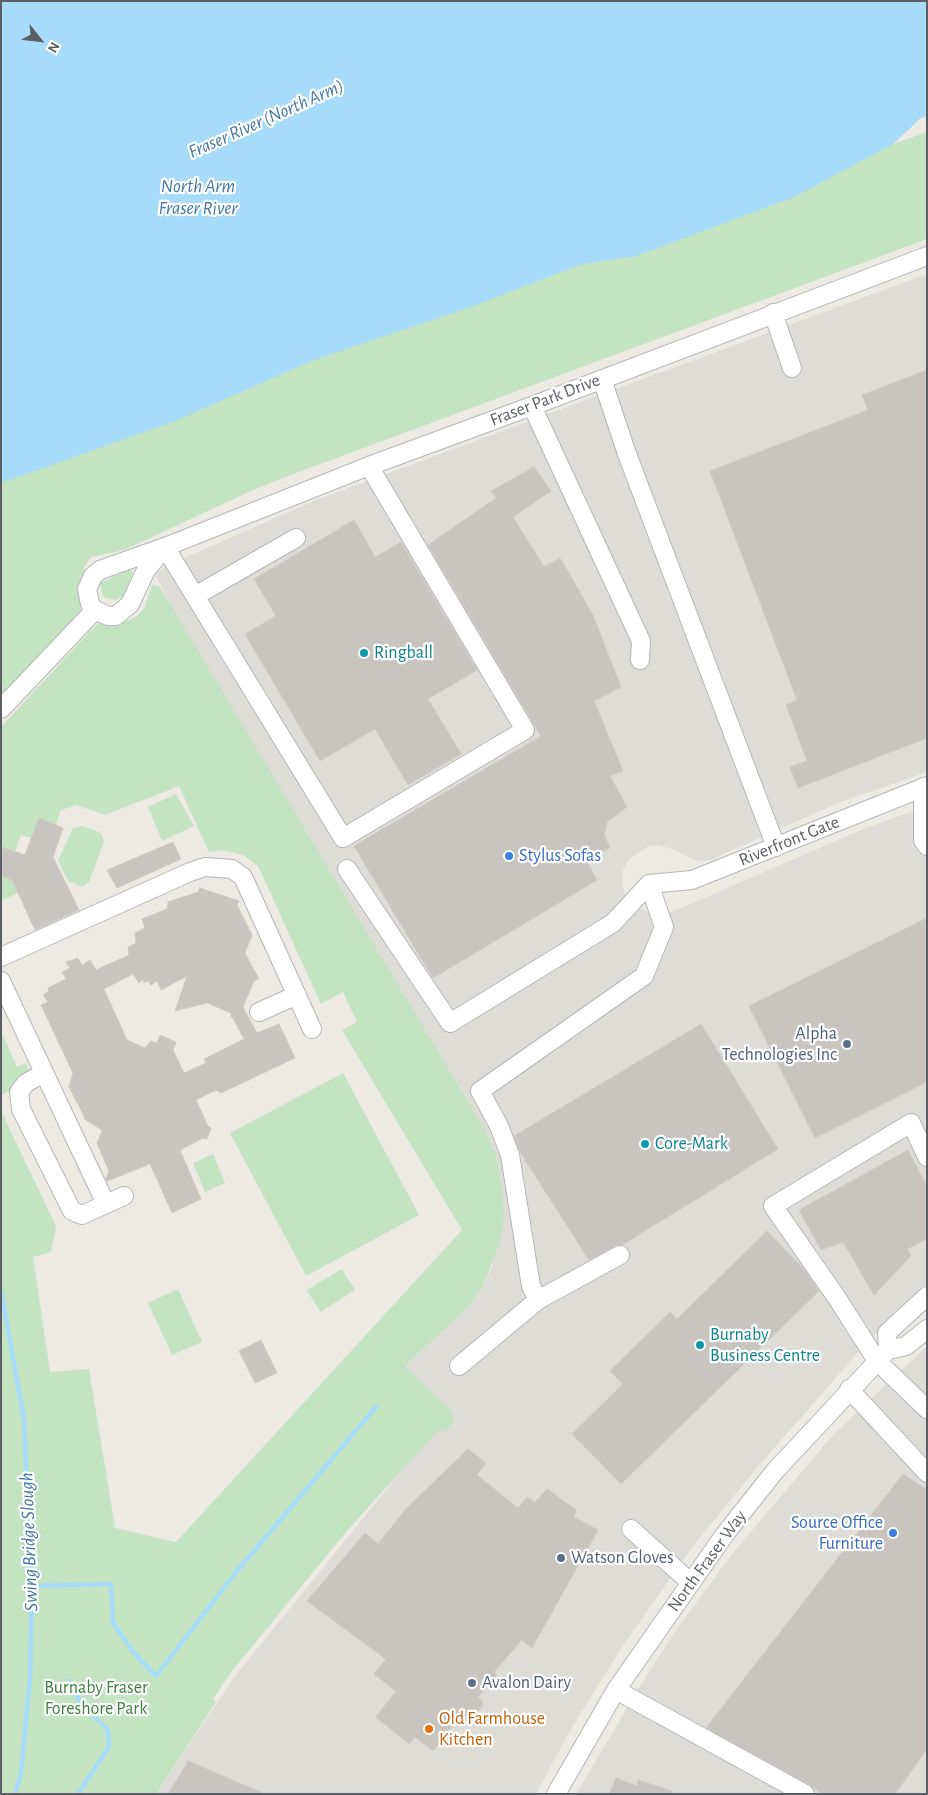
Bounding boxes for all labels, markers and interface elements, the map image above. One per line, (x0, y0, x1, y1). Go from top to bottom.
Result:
north arrow (15, 15, 65, 65)
text: N (45, 40, 62, 55)
water label: Fraser River (North Arm) (185, 75, 347, 163)
water label: North Arm Fraser River (158, 175, 238, 219)
street label: Fraser Park Drive (487, 369, 603, 431)
place label: Ringball (374, 642, 433, 664)
marker: Ringball (358, 647, 370, 659)
street label: Riverfront Gate (736, 811, 842, 871)
place label: Stylus Sofas (519, 845, 601, 867)
marker: Stylus Sofas (503, 850, 515, 862)
place label: Alpha Technologies Inc (722, 1023, 837, 1066)
marker: Alpha Technologies Inc (841, 1038, 853, 1050)
place label: Core-Mark (655, 1133, 728, 1155)
marker: Core-Mark (639, 1138, 651, 1150)
place label: Burnaby Business Centre (710, 1324, 820, 1366)
marker: Burnaby Business Centre (694, 1339, 706, 1351)
water label: Swing Bridge Slough (15, 1472, 43, 1612)
street label: North Fraser Way (663, 1506, 751, 1616)
place label: Source Office Furniture (791, 1512, 883, 1555)
marker: Source Office Furniture (887, 1527, 899, 1539)
place label: Watson Gloves (571, 1547, 674, 1569)
marker: Watson Gloves (555, 1552, 567, 1564)
place label: Avalon Dairy (482, 1672, 571, 1694)
park label: Burnaby Fraser Foreshore Park (44, 1677, 148, 1720)
marker: Avalon Dairy (466, 1677, 478, 1689)
place label: Old Farmhouse Kitchen (439, 1708, 545, 1750)
marker: Old Farmhouse Kitchen (423, 1723, 435, 1735)

